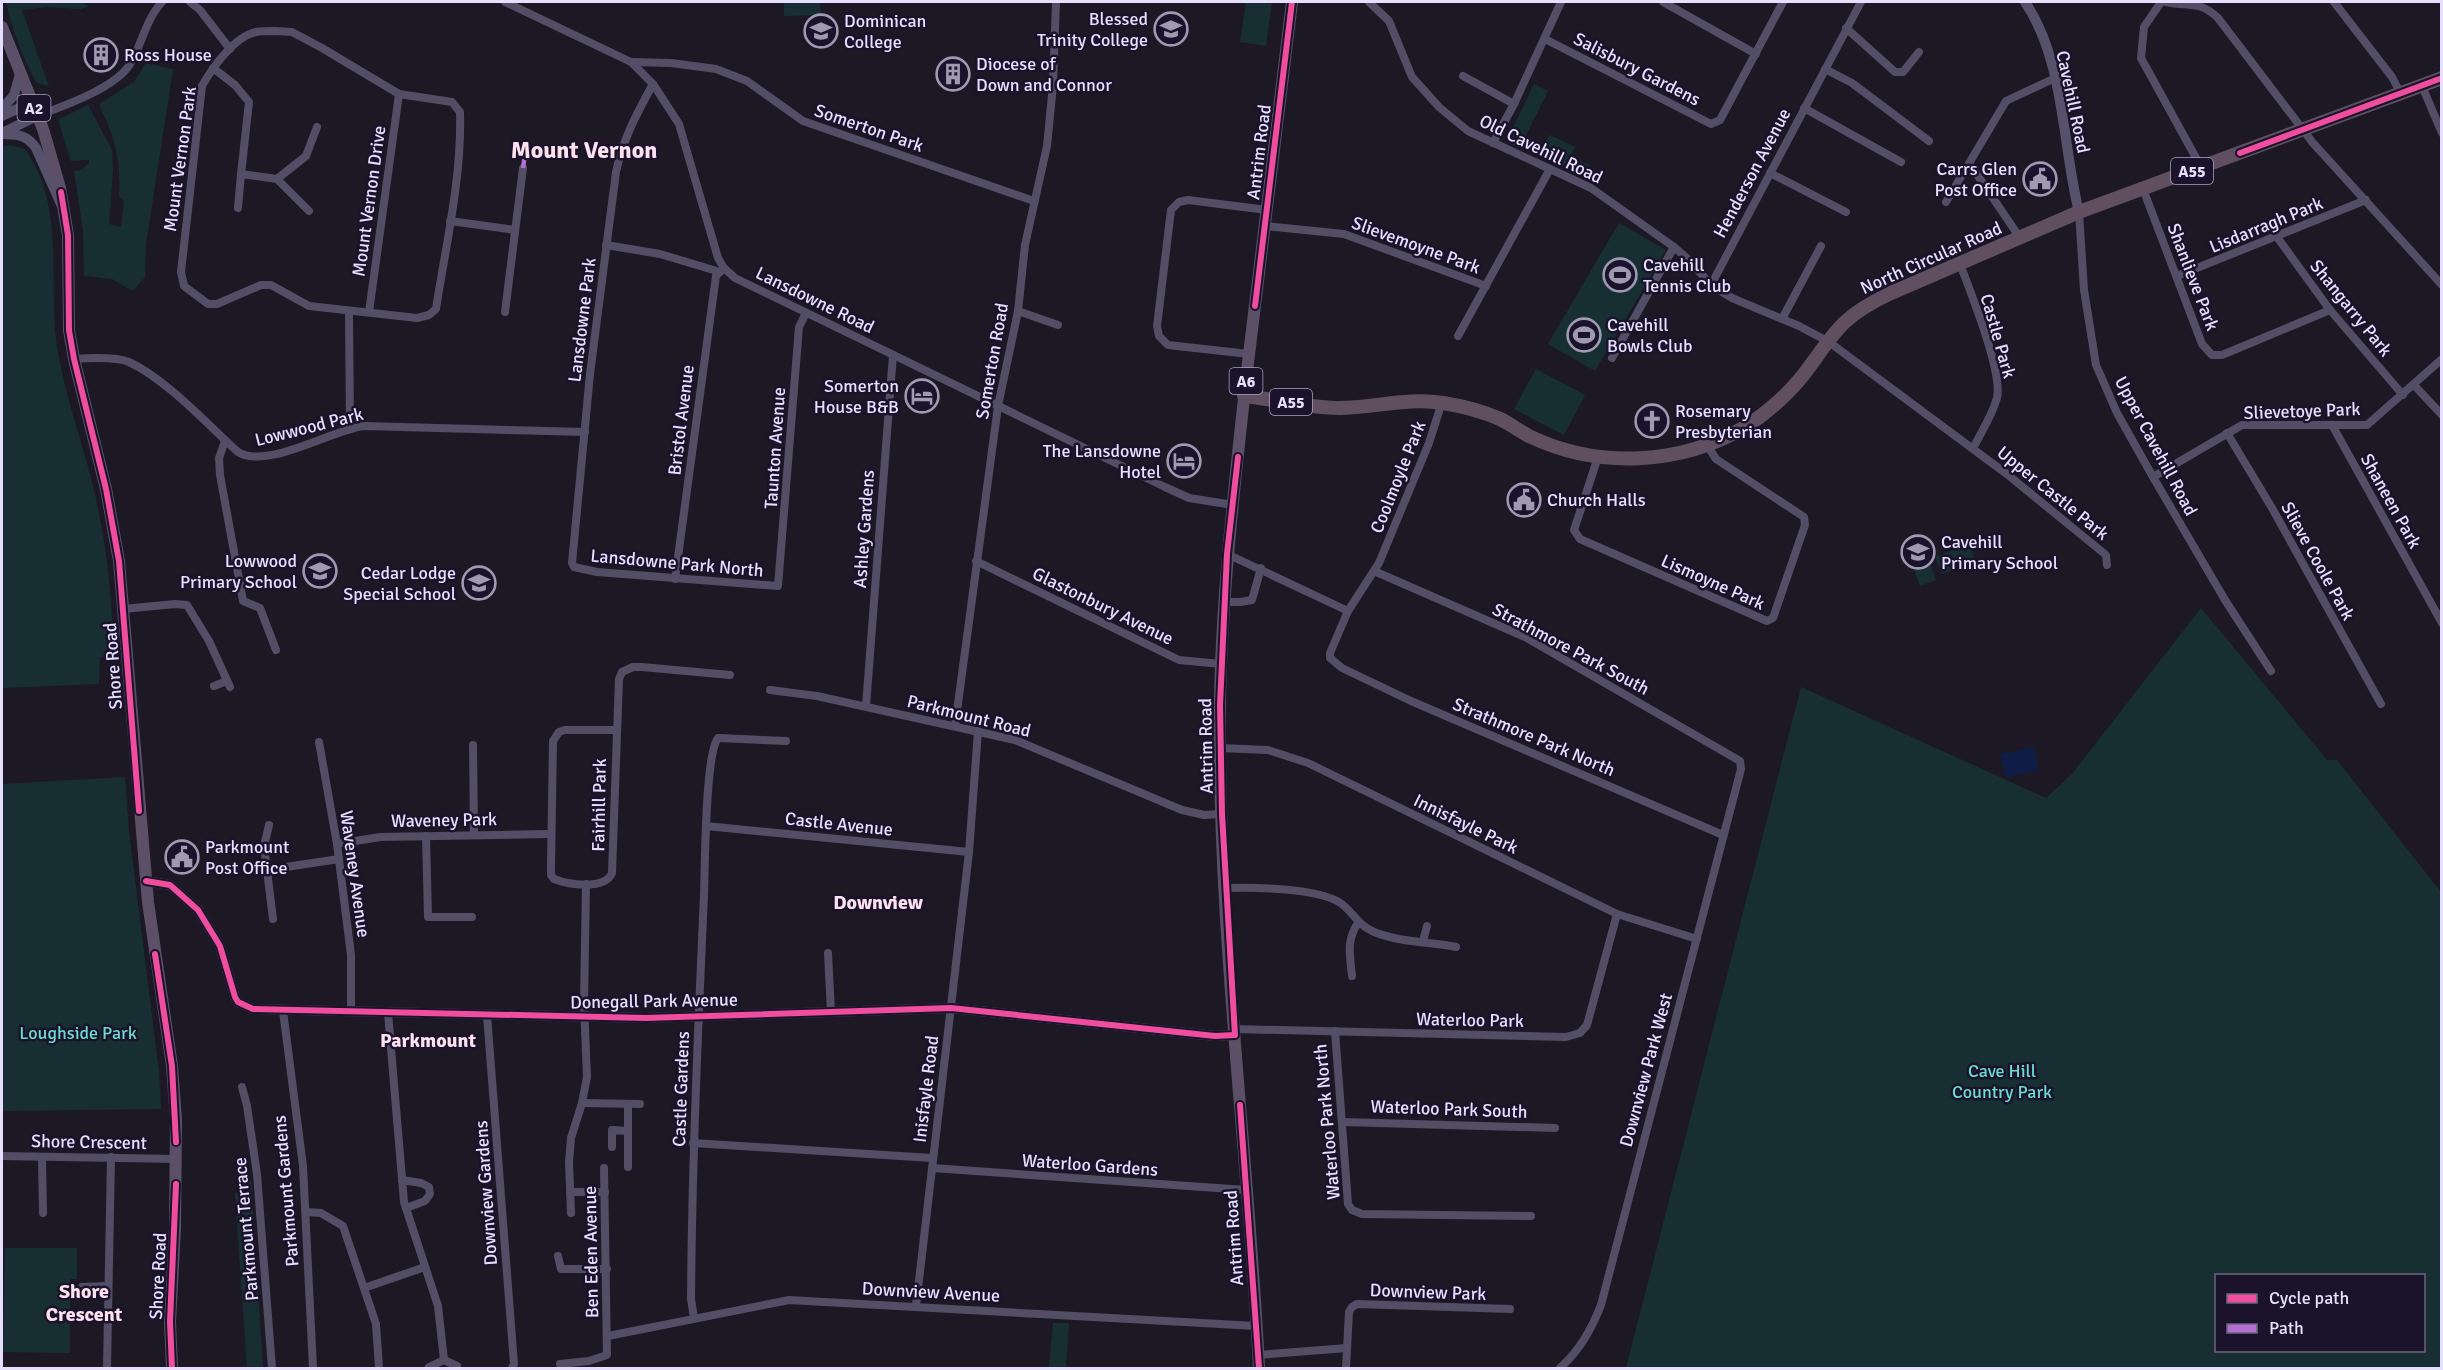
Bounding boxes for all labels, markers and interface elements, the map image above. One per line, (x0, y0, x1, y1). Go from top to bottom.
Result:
place label: Blessed Trinity College (1037, 8, 1148, 51)
place label: Dominican College (844, 10, 926, 53)
school or university icon: Blessed Trinity College (1153, 11, 1189, 47)
school or university icon: Dominican College (803, 13, 839, 49)
street label: Salisbury Gardens (1570, 28, 1704, 110)
building icon: Ross House (83, 37, 119, 73)
place label: Ross House (124, 44, 212, 66)
street label: Cavehill Road (2051, 49, 2095, 155)
place label: Diocese of Down and Connor (976, 53, 1112, 96)
building icon: Diocese of Down and Connor (935, 56, 971, 92)
street label: Mount Vernon Park (159, 85, 201, 233)
road number: A2 (18, 95, 51, 121)
street label: Somerton Park (812, 99, 926, 157)
street label: Antrim Road (1242, 103, 1276, 201)
street label: Henderson Avenue (1709, 104, 1795, 242)
street label: Old Cavehill Road (1476, 110, 1606, 188)
street label: Mount Vernon Drive (348, 124, 390, 278)
district label: Mount Vernon (511, 135, 657, 165)
place label: Carrs Glen Post Office (1935, 158, 2017, 201)
road number: A55 (2171, 158, 2213, 184)
public building icon: Carrs Glen Post Office (2022, 161, 2058, 197)
street label: Lisdarragh Park (2206, 192, 2326, 258)
street label: Slievemoyne Park (1349, 212, 1483, 278)
street label: North Circular Road (1857, 217, 2005, 299)
street label: Shanlieve Park (2162, 220, 2224, 334)
place label: Cavehill Tennis Club (1643, 254, 1731, 297)
street label: Shangarry Park (2305, 255, 2397, 361)
street label: Lansdowne Park (563, 257, 601, 383)
sports icon: Cavehill Tennis Club (1602, 257, 1638, 293)
street label: Lansdowne Road (752, 262, 878, 338)
street label: Castle Park (1975, 291, 2021, 381)
street label: Somerton Road (971, 301, 1013, 421)
place label: Cavehill Bowls Club (1607, 314, 1692, 357)
sports icon: Cavehill Bowls Club (1566, 317, 1602, 353)
street label: Bristol Avenue (663, 363, 699, 477)
road number: A6 (1230, 368, 1262, 394)
street label: Upper Cavehill Road (2110, 372, 2202, 520)
place label: Somerton House B&B (814, 375, 899, 418)
hotel icon: Somerton House B&B (904, 378, 940, 414)
street label: Taunton Avenue (760, 386, 790, 510)
road number: A55 (1270, 389, 1312, 415)
street label: Slievetoye Park (2243, 398, 2361, 424)
place label: Rosemary Presbyterian (1675, 400, 1772, 443)
street label: Lowwood Park (253, 403, 365, 451)
church icon: Rosemary Presbyterian (1634, 403, 1670, 439)
street label: Coolmoyle Park (1365, 418, 1431, 536)
place label: The Lansdowne Hotel (1043, 440, 1161, 483)
street label: Upper Castle Park (1993, 441, 2113, 545)
hotel icon: The Lansdowne Hotel (1166, 443, 1202, 479)
street label: Shaneen Park (2356, 450, 2426, 552)
street label: Ashley Gardens (849, 469, 879, 589)
public building icon: Church Halls (1506, 482, 1542, 518)
place label: Church Halls (1547, 489, 1646, 511)
street label: Slieve Coole Park (2276, 498, 2360, 624)
place label: Cavehill Primary School (1941, 531, 2058, 574)
school or university icon: Cavehill Primary School (1900, 534, 1936, 570)
street label: Lansdowne Park North (589, 544, 765, 582)
street label: Lismoyne Park (1658, 549, 1768, 615)
place label: Lowwood Primary School (180, 550, 297, 593)
school or university icon: Lowwood Primary School (302, 553, 338, 589)
place label: Cedar Lodge Special School (343, 562, 456, 605)
street label: Glastonbury Avenue (1029, 562, 1177, 650)
school or university icon: Cedar Lodge Special School (461, 565, 497, 601)
street label: Strathmore Park South (1489, 598, 1653, 700)
street label: Shore Road (99, 622, 127, 710)
street label: Parkmount Road (905, 690, 1033, 742)
street label: Strathmore Park North (1450, 693, 1618, 781)
street label: Antrim Road (1194, 698, 1218, 794)
street label: Fairhill Park (587, 758, 611, 852)
street label: Innisfayle Park (1410, 789, 1522, 859)
street label: Castle Avenue (784, 807, 894, 841)
street label: Waveney Park (391, 808, 497, 832)
street label: Waveney Avenue (335, 809, 375, 939)
place label: Parkmount Post Office (205, 836, 289, 879)
public building icon: Parkmount Post Office (164, 839, 200, 875)
district label: Downview (833, 890, 924, 915)
street label: Donegall Park Avenue (570, 989, 738, 1013)
street label: Downview Park West (1615, 991, 1677, 1149)
street label: Waterloo Park (1416, 1008, 1524, 1032)
park label: Loughside Park (19, 1022, 137, 1044)
district label: Parkmount (380, 1028, 477, 1053)
street label: Castle Gardens (668, 1031, 694, 1147)
street label: Inisfayle Road (909, 1034, 943, 1144)
street label: Waterloo Park North (1309, 1043, 1345, 1201)
park label: Cave Hill Country Park (1952, 1060, 2052, 1103)
street label: Waterloo Park South (1370, 1095, 1528, 1123)
street label: Parkmount Gardens (268, 1114, 304, 1267)
street label: Downview Gardens (470, 1120, 502, 1266)
street label: Shore Crescent (31, 1130, 147, 1154)
street label: Waterloo Gardens (1021, 1149, 1159, 1181)
street label: Parkmount Terrace (229, 1156, 263, 1302)
street label: Ben Eden Avenue (579, 1186, 603, 1318)
street label: Antrim Road (1220, 1189, 1248, 1287)
street label: Shore Road (145, 1232, 171, 1320)
legend (2215, 1274, 2425, 1352)
street label: Downview Avenue (861, 1277, 1001, 1307)
district label: Shore Crescent (46, 1279, 123, 1327)
street label: Downview Park (1369, 1279, 1487, 1305)
text: Cycle path (2269, 1287, 2349, 1309)
text: Path (2269, 1317, 2304, 1339)

